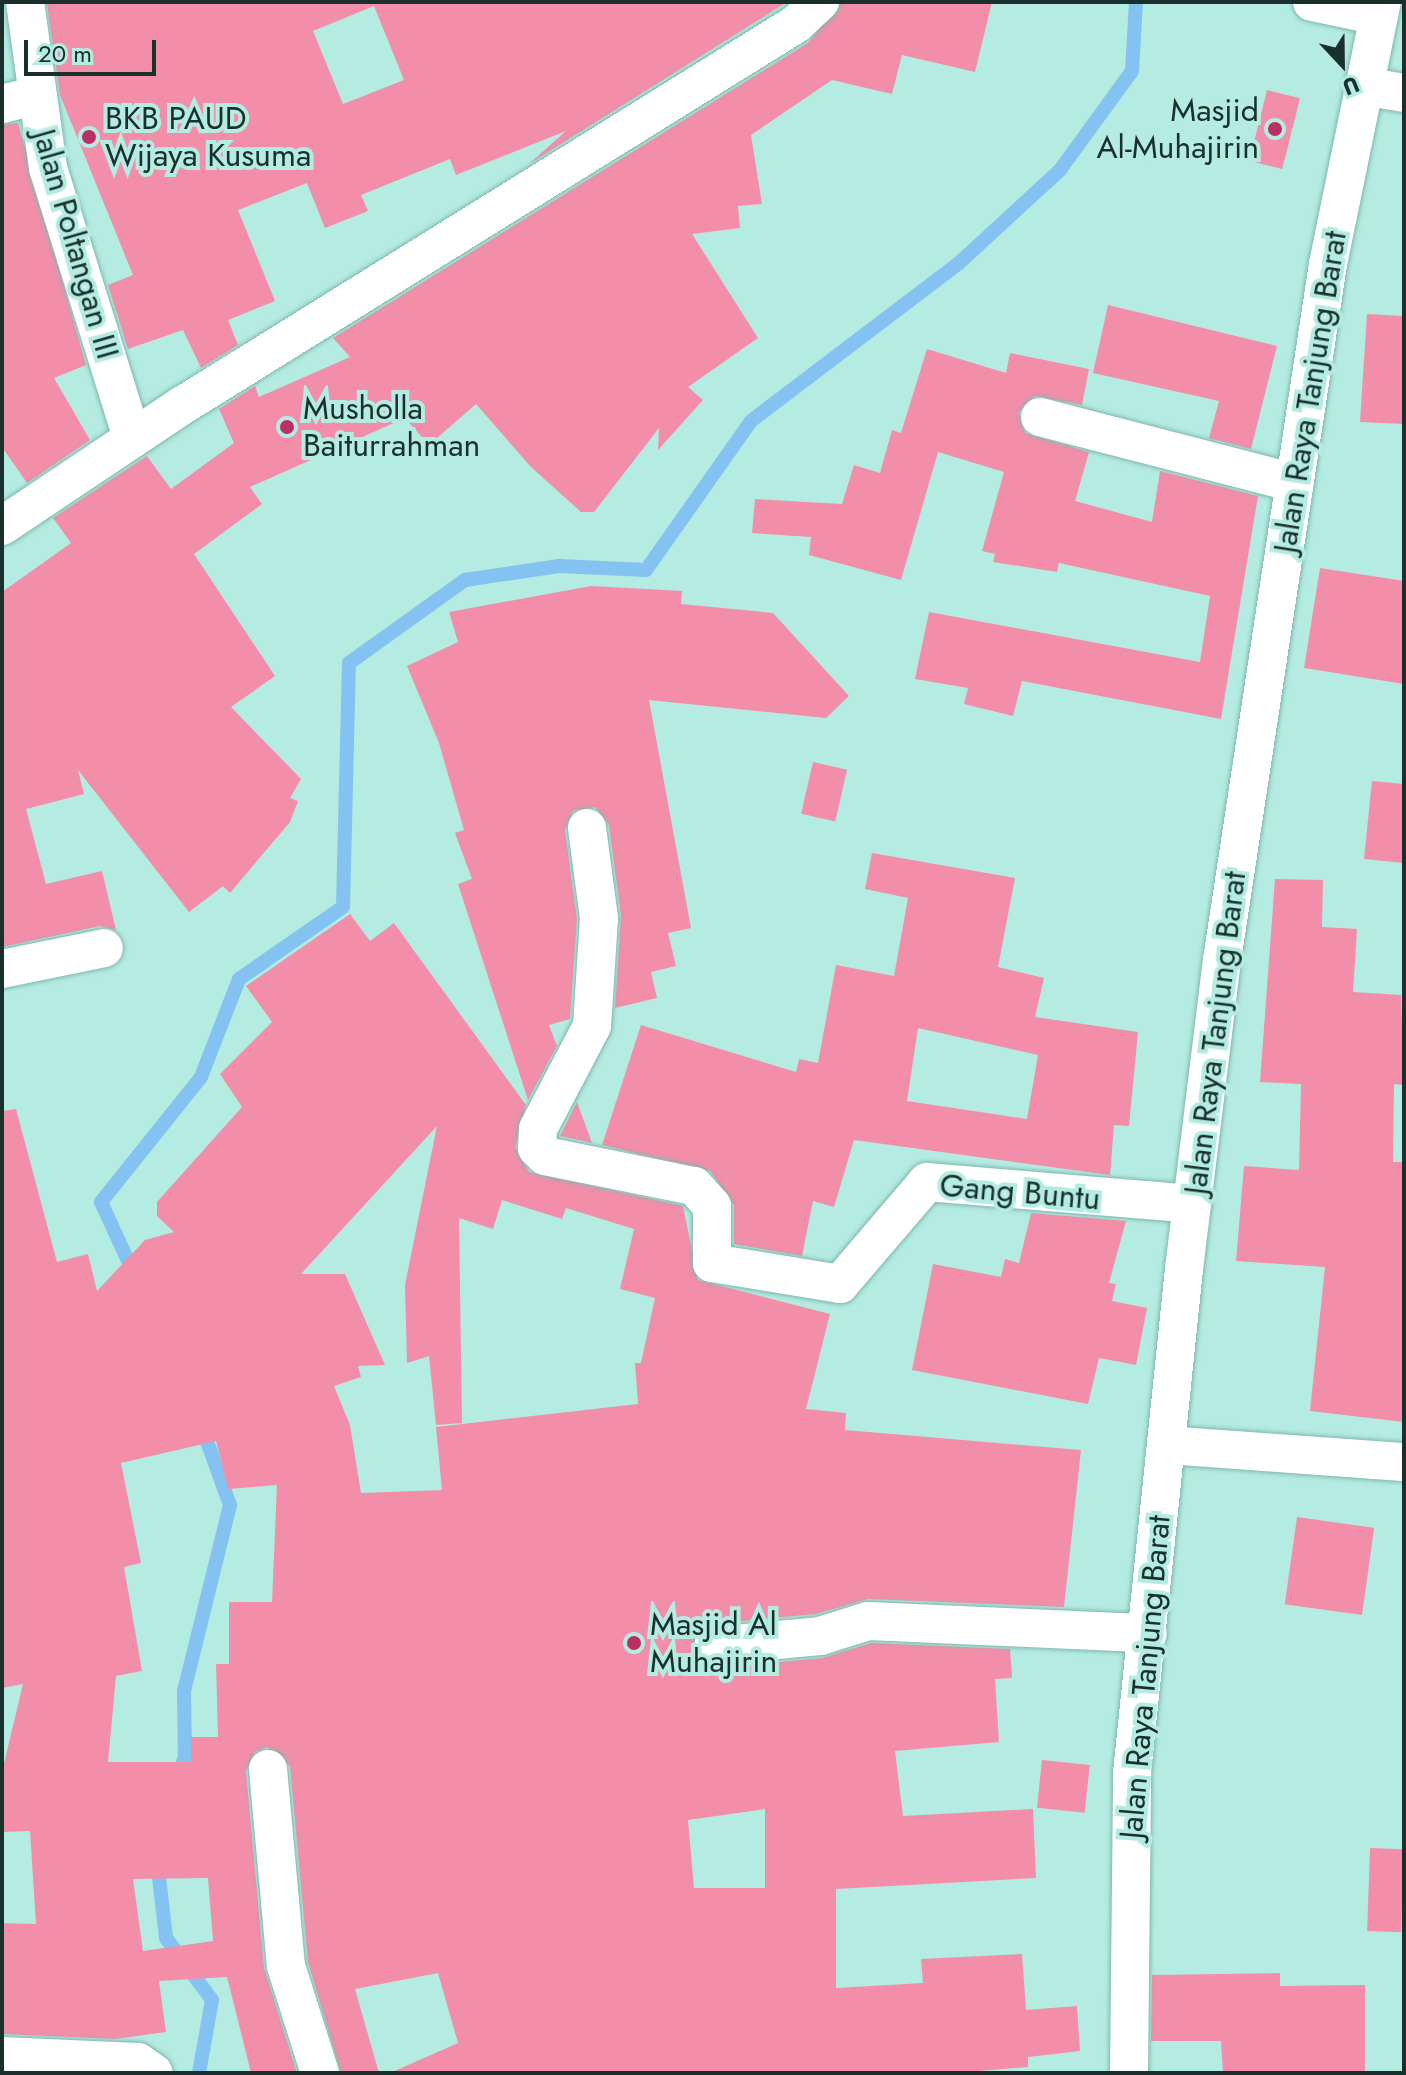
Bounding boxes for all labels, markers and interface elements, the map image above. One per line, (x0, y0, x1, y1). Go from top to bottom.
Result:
scale bar (28, 24, 160, 74)
north arrow (1302, 24, 1382, 104)
text: 20 m (38, 36, 92, 71)
text: U (1338, 69, 1364, 104)
place label: Masjid Al-Muhajirin (1096, 92, 1259, 167)
place label: BKB PAUD Wijaya Kusuma (105, 100, 311, 175)
marker: Masjid Al-Muhajirin (1266, 120, 1284, 138)
street label: Jalan Poltangan III (25, 125, 127, 363)
marker: BKB PAUD Wijaya Kusuma (80, 128, 98, 146)
street label: Jalan Raya Tanjung Barat (1266, 228, 1354, 556)
place label: Musholla Baiturrahman (303, 390, 480, 465)
marker: Musholla Baiturrahman (278, 418, 296, 436)
street label: Jalan Raya Tanjung Barat (1176, 869, 1254, 1197)
street label: Gang Buntu (938, 1166, 1102, 1218)
street label: Jalan Raya Tanjung Barat (1112, 1513, 1178, 1841)
place label: Masjid Al Muhajirin (650, 1606, 777, 1681)
marker: Masjid Al Muhajirin (625, 1634, 643, 1652)

